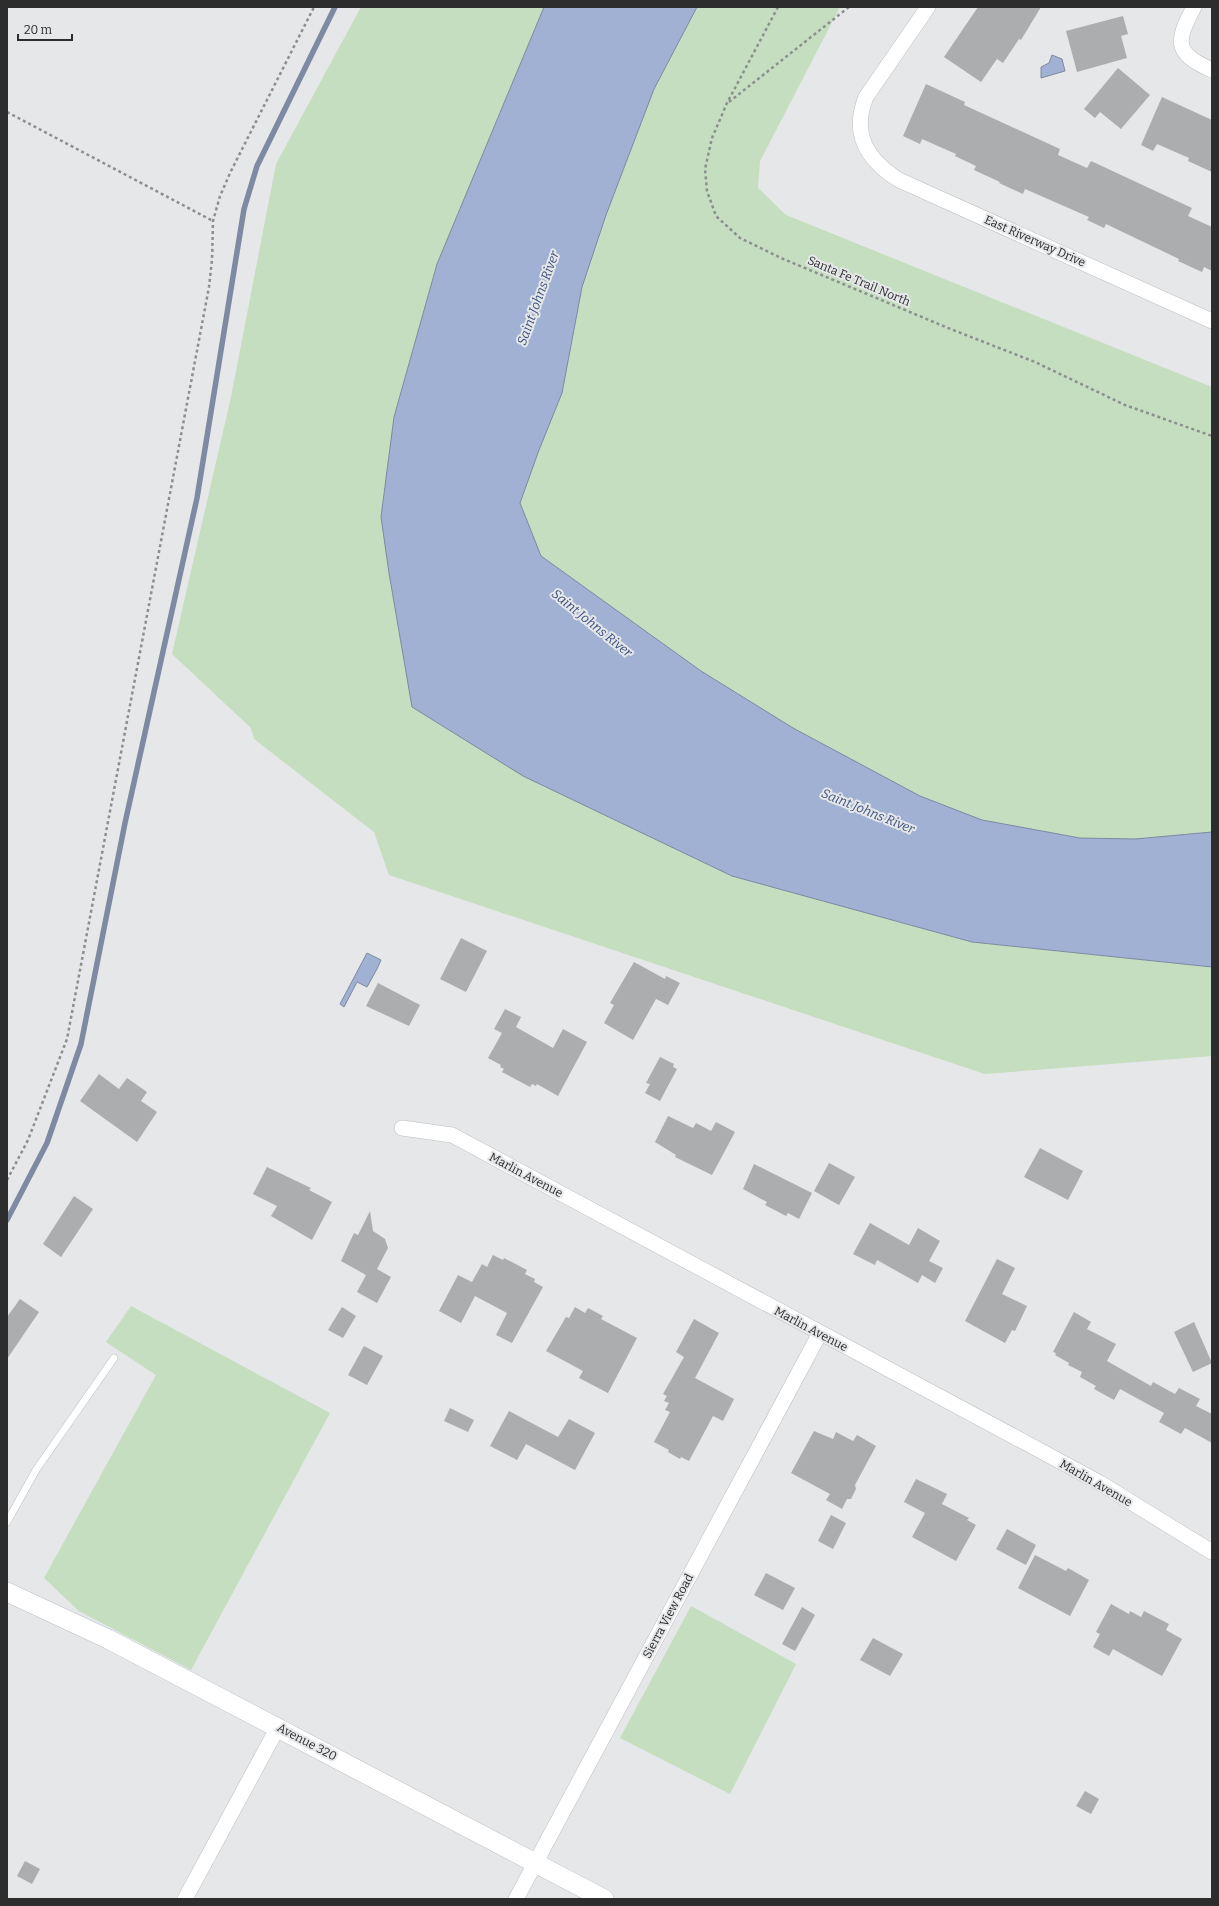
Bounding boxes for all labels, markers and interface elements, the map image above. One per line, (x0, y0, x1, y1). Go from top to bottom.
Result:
scale bar (18, 16, 72, 42)
text: 20 m (24, 23, 53, 37)
street label: East Riverway Drive (982, 212, 1088, 270)
water label: Saint Johns River (514, 248, 562, 347)
street label: Santa Fe Trail North (806, 253, 913, 309)
water label: Saint Johns River (549, 586, 636, 660)
water label: Saint Johns River (819, 785, 917, 837)
street label: Marlin Avenue (487, 1150, 565, 1200)
street label: Marlin Avenue (772, 1304, 850, 1354)
street label: Marlin Avenue (1057, 1457, 1135, 1509)
street label: Sierra View Road (640, 1571, 696, 1661)
street label: Avenue 320 (275, 1720, 339, 1764)

